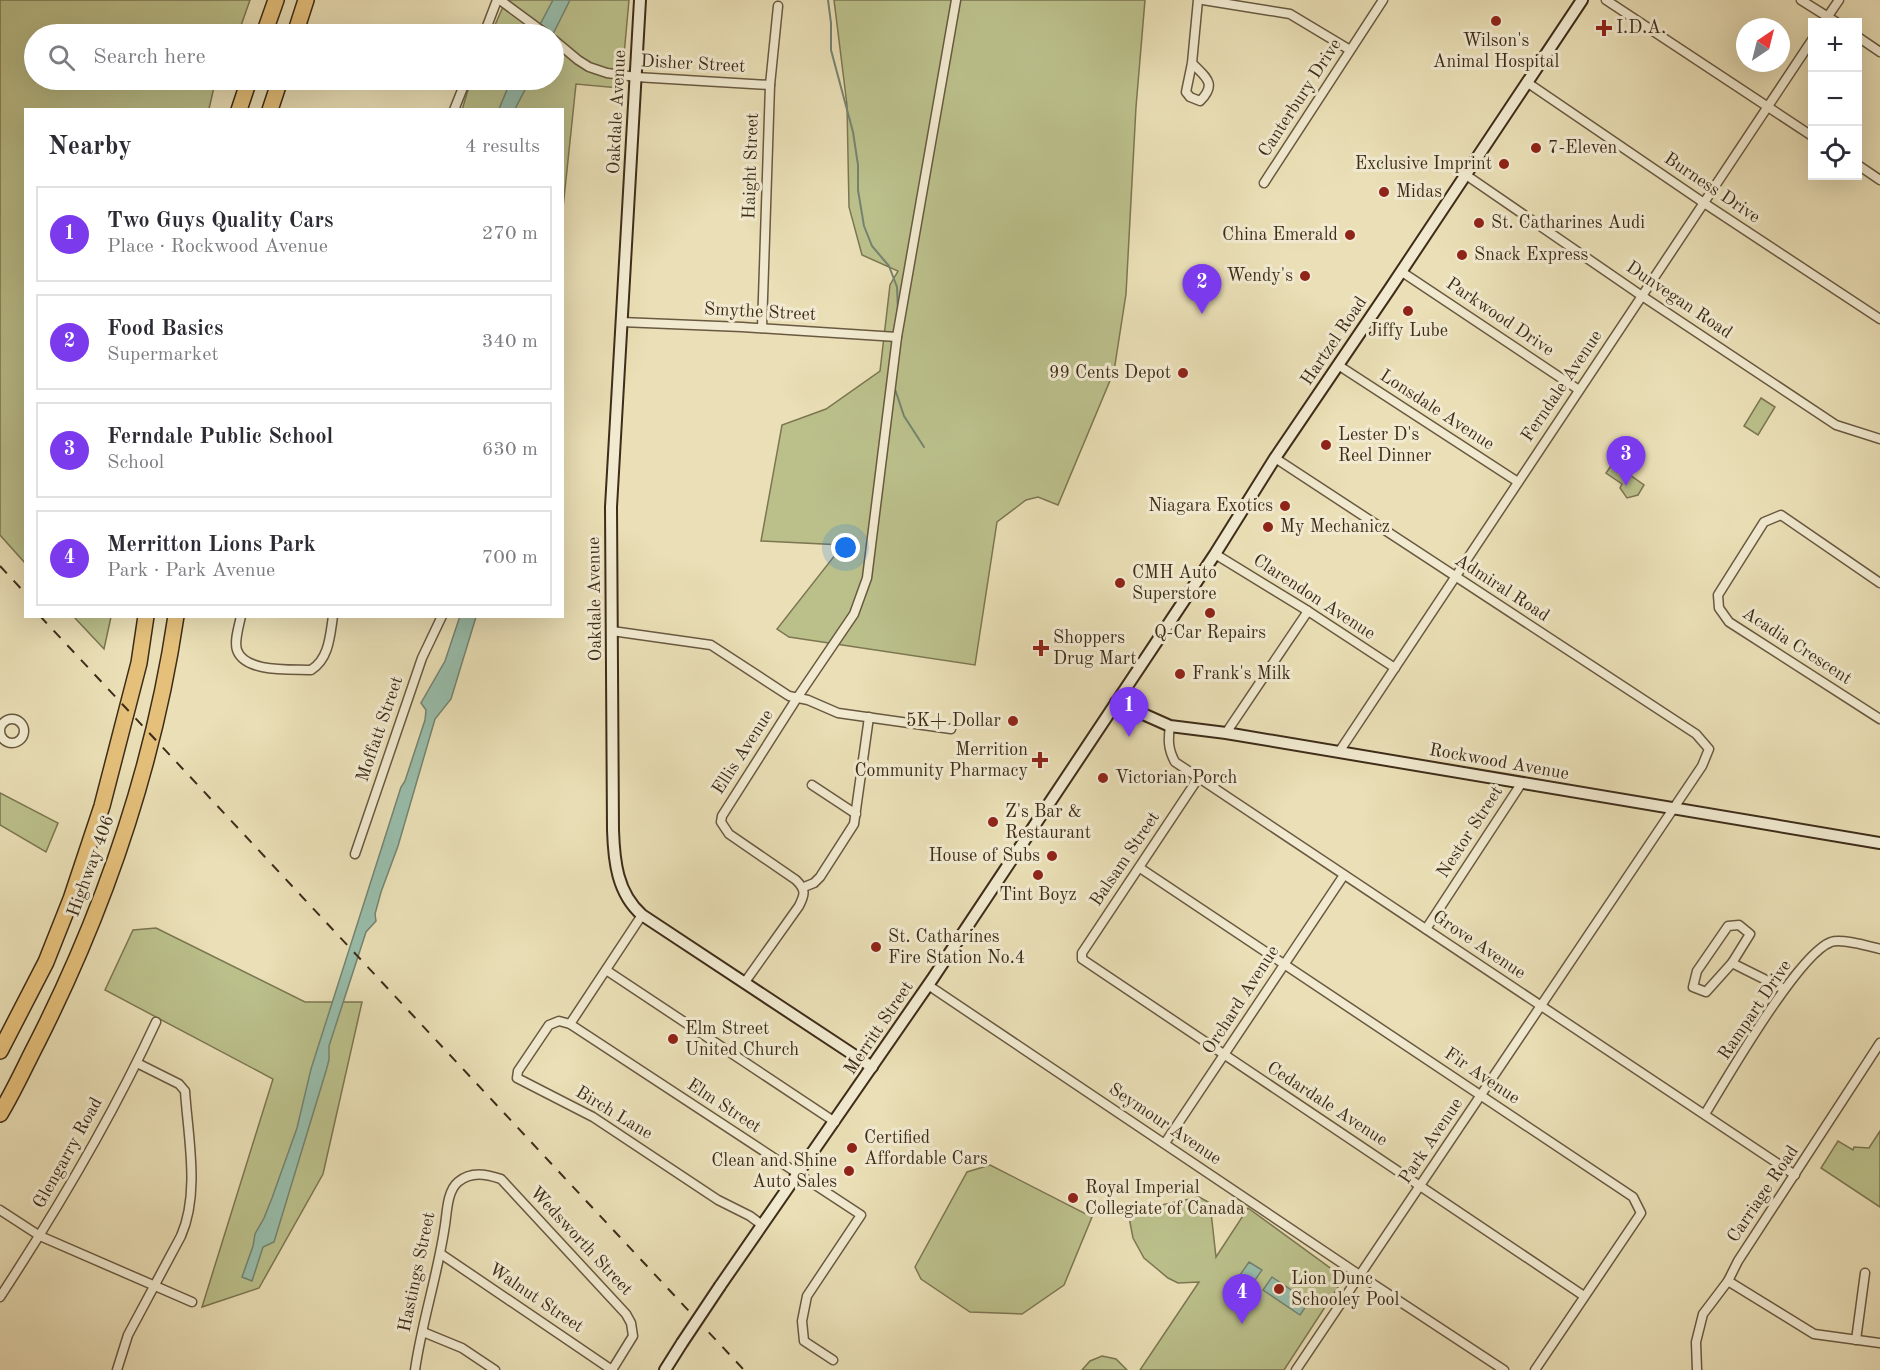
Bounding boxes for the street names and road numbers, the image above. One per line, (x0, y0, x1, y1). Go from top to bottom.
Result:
street label: Canterbury Drive (1255, 36, 1345, 160)
street label: Oakdale Avenue (605, 49, 629, 175)
street label: Disher Street (640, 52, 746, 76)
street label: Haight Street (740, 112, 762, 220)
street label: Burness Drive (1661, 149, 1763, 227)
street label: Dunvegan Road (1623, 258, 1735, 342)
street label: Parkwood Drive (1443, 274, 1557, 360)
street label: Hartzel Road (1298, 293, 1370, 389)
street label: Smythe Street (704, 300, 816, 324)
street label: Ferndale Avenue (1518, 327, 1606, 445)
street label: Lonsdale Avenue (1377, 366, 1497, 454)
street label: Oakdale Avenue (585, 537, 605, 661)
street label: Clarendon Avenue (1250, 551, 1378, 643)
street label: Admiral Road (1452, 551, 1552, 625)
street label: Acadia Crescent (1739, 604, 1855, 688)
street label: Moffatt Street (354, 674, 406, 784)
street label: Ellis Avenue (709, 706, 777, 798)
street label: Rockwood Avenue (1428, 741, 1570, 783)
street label: Nestor Street (1434, 783, 1506, 881)
street label: Balsam Street (1087, 808, 1163, 910)
street label: Highway 406 (64, 813, 118, 919)
street label: Grove Avenue (1429, 907, 1529, 983)
street label: Orchard Avenue (1199, 942, 1283, 1058)
street label: Rampart Drive (1715, 957, 1795, 1063)
street label: Merritt Street (841, 978, 917, 1078)
street label: Fir Avenue (1441, 1044, 1523, 1108)
street label: Cedardale Avenue (1264, 1058, 1390, 1150)
street label: Elm Street (684, 1075, 764, 1137)
street label: Seymour Avenue (1105, 1080, 1225, 1168)
street label: Birch Lane (572, 1083, 656, 1143)
street label: Glengarry Road (30, 1094, 106, 1212)
street label: Park Avenue (1396, 1095, 1466, 1187)
street label: Carriage Road (1724, 1142, 1802, 1246)
street label: Wedsworth Street (526, 1183, 636, 1299)
street label: Hastings Street (396, 1210, 438, 1334)
street label: Walnut Street (485, 1260, 587, 1336)

